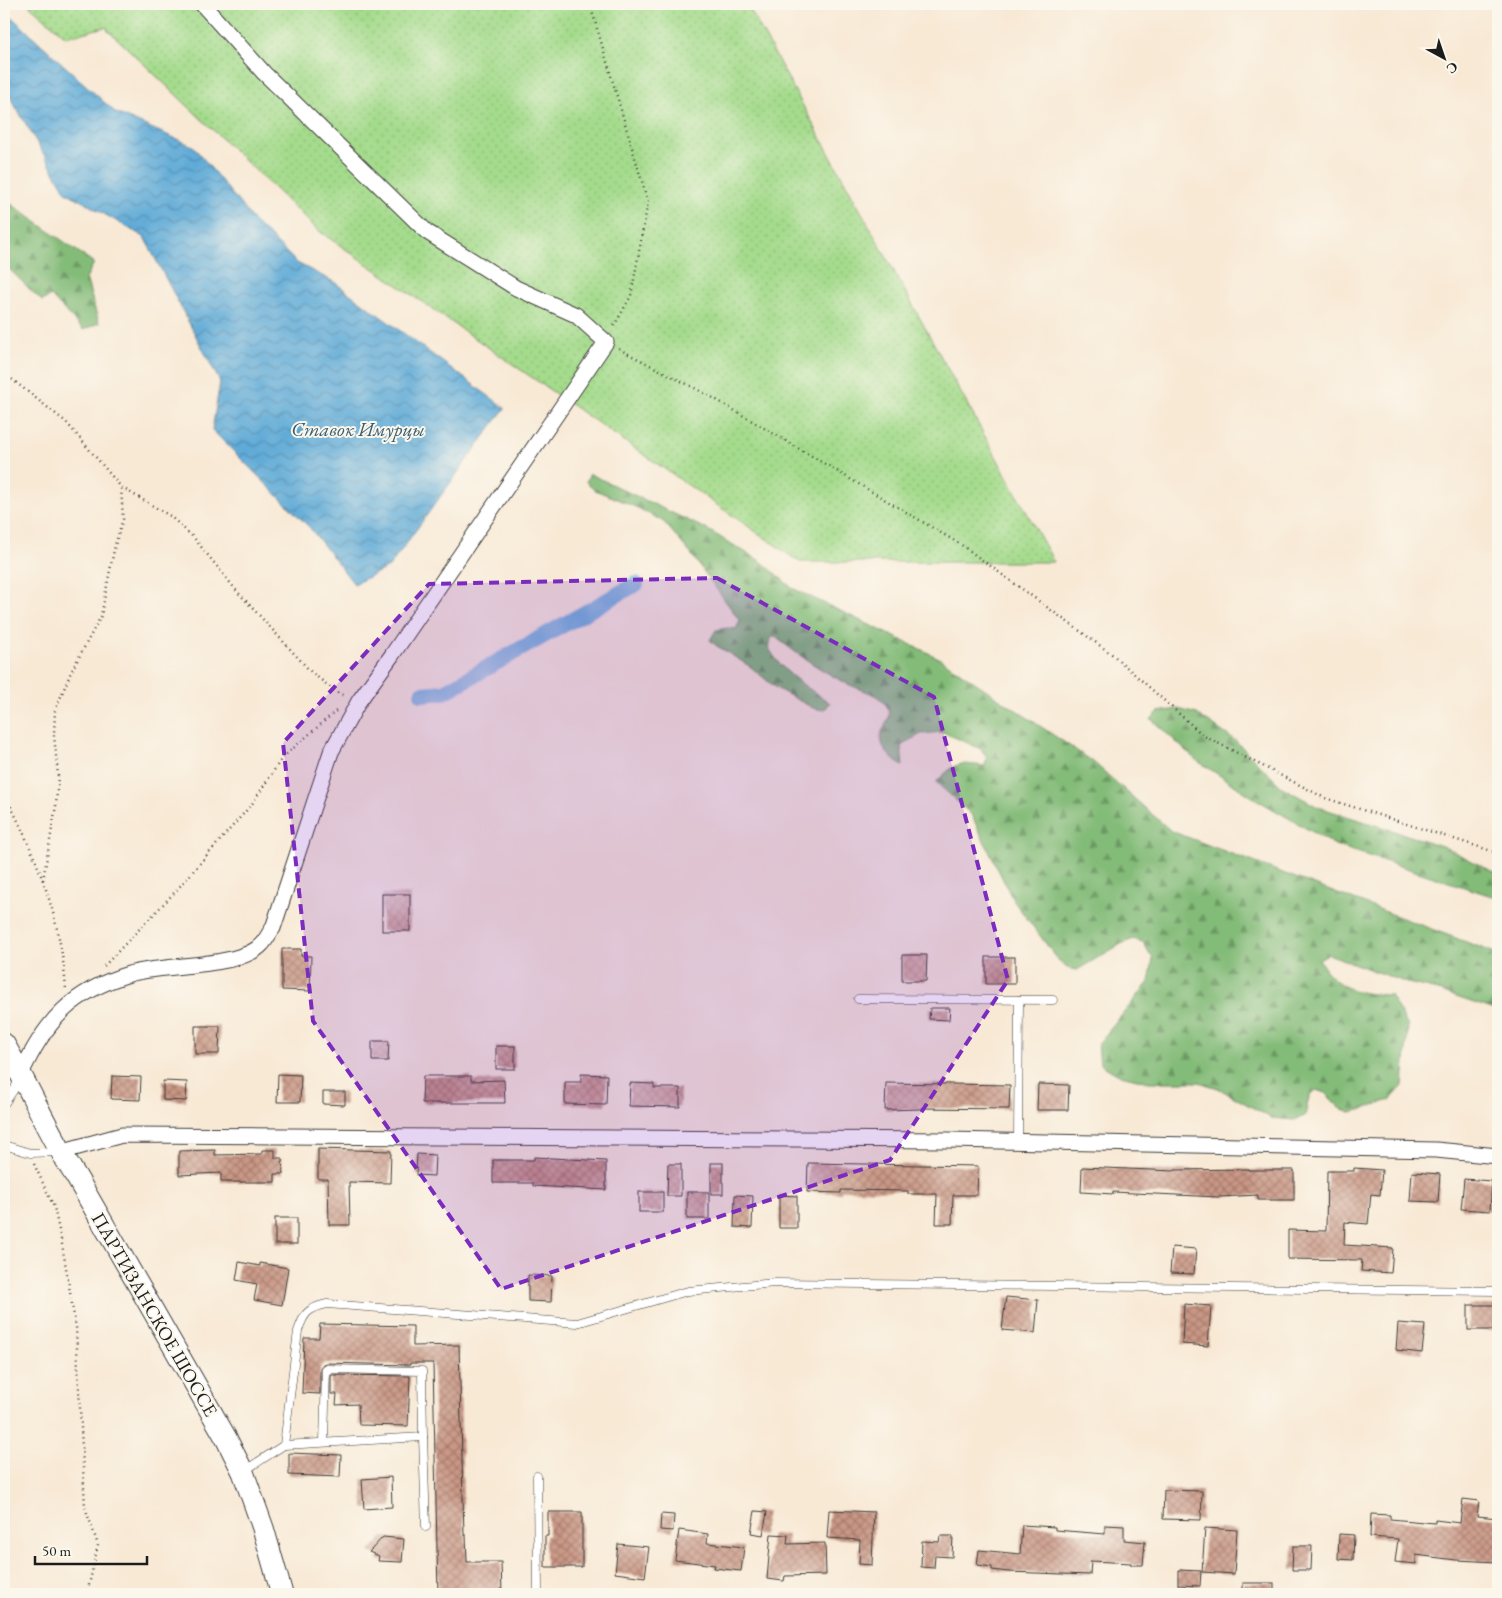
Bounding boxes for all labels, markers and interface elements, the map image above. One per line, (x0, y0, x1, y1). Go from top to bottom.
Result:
north arrow (1420, 32, 1470, 82)
text: С (1443, 58, 1462, 78)
water label: Ставок Имурцы (291, 416, 425, 442)
street label: ПАРТИЗАНСКОЕ ШОССЕ (86, 1208, 223, 1421)
scale bar (35, 1533, 148, 1565)
text: 50 m (42, 1541, 71, 1560)

